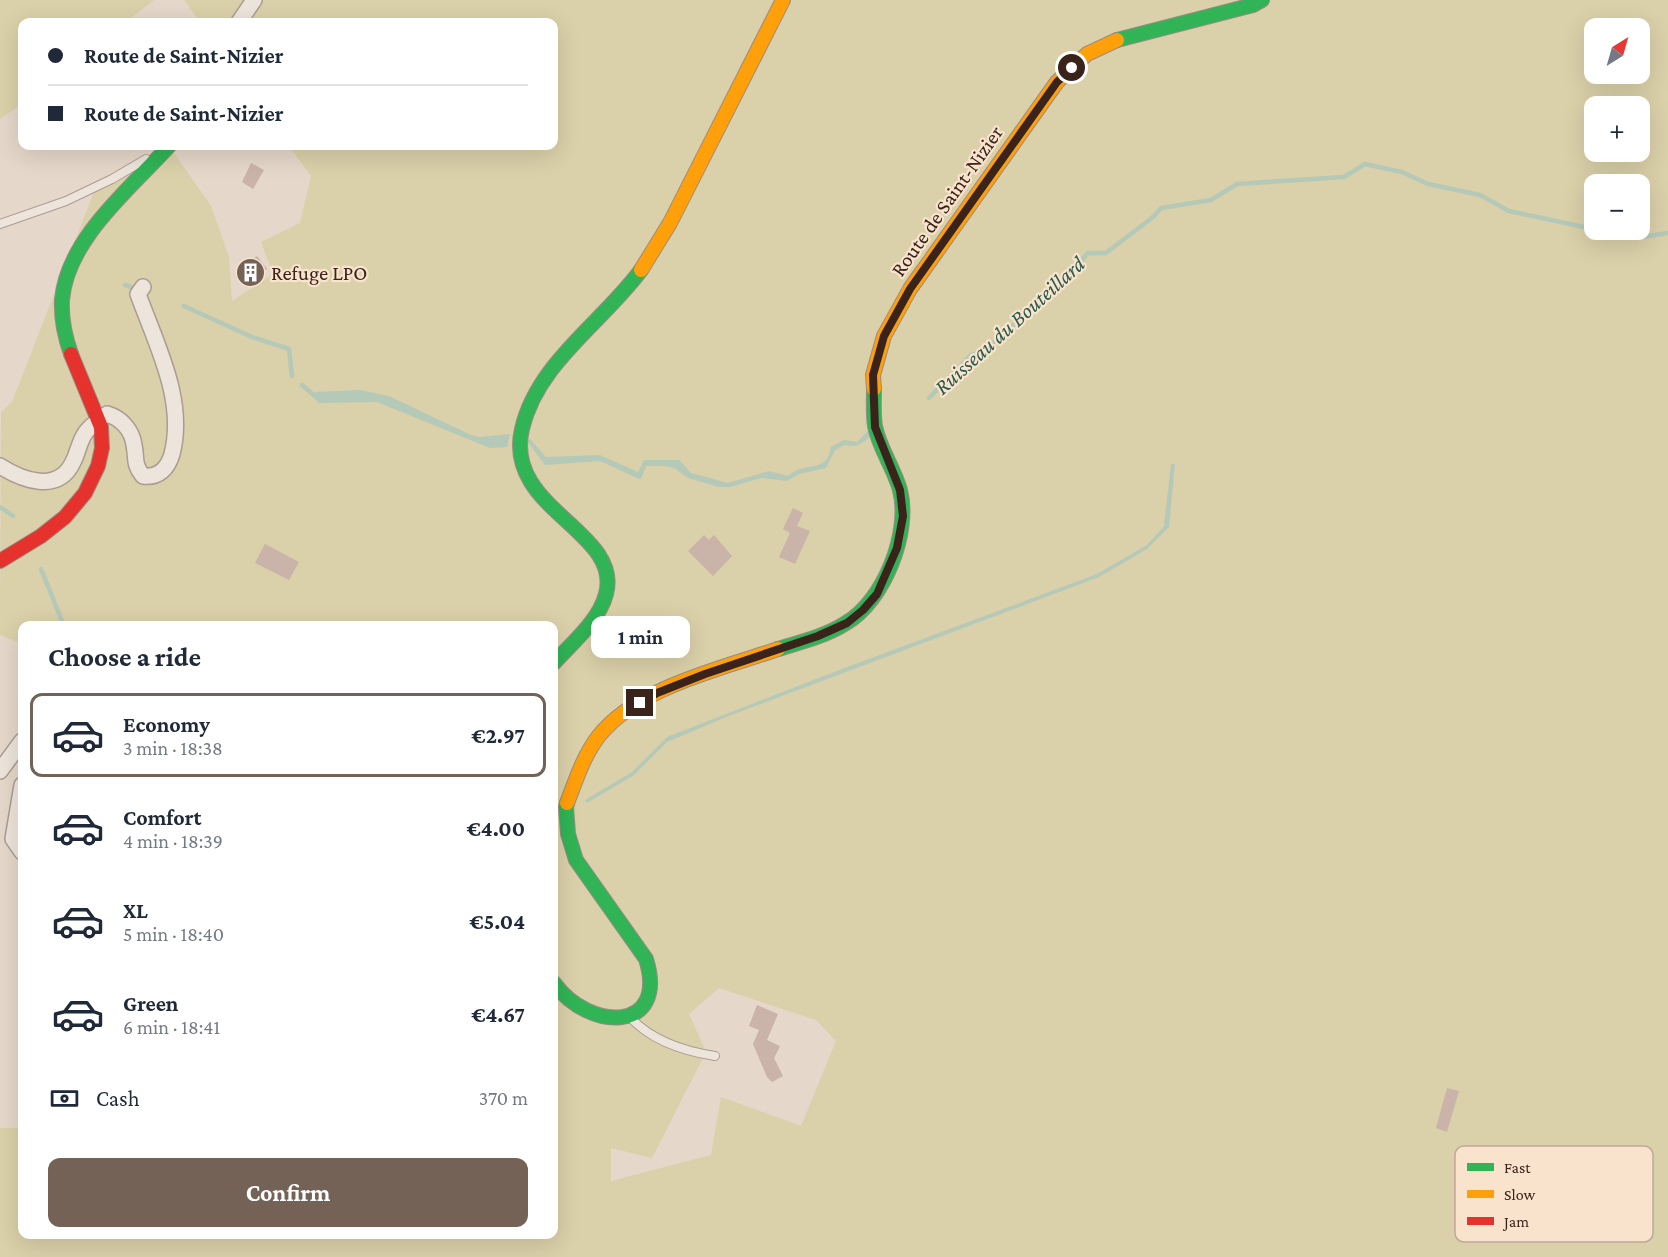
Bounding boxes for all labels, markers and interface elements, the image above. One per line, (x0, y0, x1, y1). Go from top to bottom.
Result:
north arrow (1584, 18, 1650, 84)
map controls (1584, 18, 1650, 240)
text: Route de Saint-Nizier (84, 43, 283, 68)
route start (1058, 54, 1085, 81)
button: + (1584, 96, 1650, 162)
text: Route de Saint-Nizier (84, 101, 283, 126)
street label: Route de Saint-Nizier (886, 121, 1008, 281)
button: − (1584, 174, 1650, 240)
water label: Ruisseau du Bouteillard (929, 251, 1090, 399)
building icon: Refuge LPO (234, 257, 266, 289)
place label: Refuge LPO (271, 261, 367, 285)
callout: 1 min (590, 616, 690, 658)
text: 1 min (618, 626, 663, 648)
text: Choose a ride (48, 642, 201, 672)
route end (626, 689, 653, 716)
icon: car (51, 708, 105, 762)
text: Economy (123, 712, 210, 737)
text: €2.97 (471, 723, 525, 748)
text: 3 min · 18:38 (123, 737, 223, 759)
icon: car (51, 801, 105, 855)
text: Comfort (123, 805, 201, 830)
text: €4.00 (467, 816, 525, 841)
text: 4 min · 18:39 (123, 830, 223, 852)
icon: car (51, 894, 105, 948)
text: XL (123, 898, 148, 923)
text: €5.04 (469, 909, 525, 934)
text: 5 min · 18:40 (123, 923, 224, 945)
icon: car (51, 987, 105, 1041)
text: Green (123, 991, 179, 1016)
text: €4.67 (471, 1002, 525, 1027)
text: 6 min · 18:41 (123, 1016, 220, 1038)
icon: cash (48, 1082, 81, 1115)
text: Cash (96, 1086, 140, 1111)
text: 370 m (479, 1087, 528, 1109)
legend (1455, 1146, 1653, 1242)
button: Confirm (48, 1158, 528, 1227)
text: Fast (1504, 1159, 1531, 1176)
text: Slow (1504, 1186, 1536, 1203)
text: Jam (1502, 1213, 1529, 1231)

